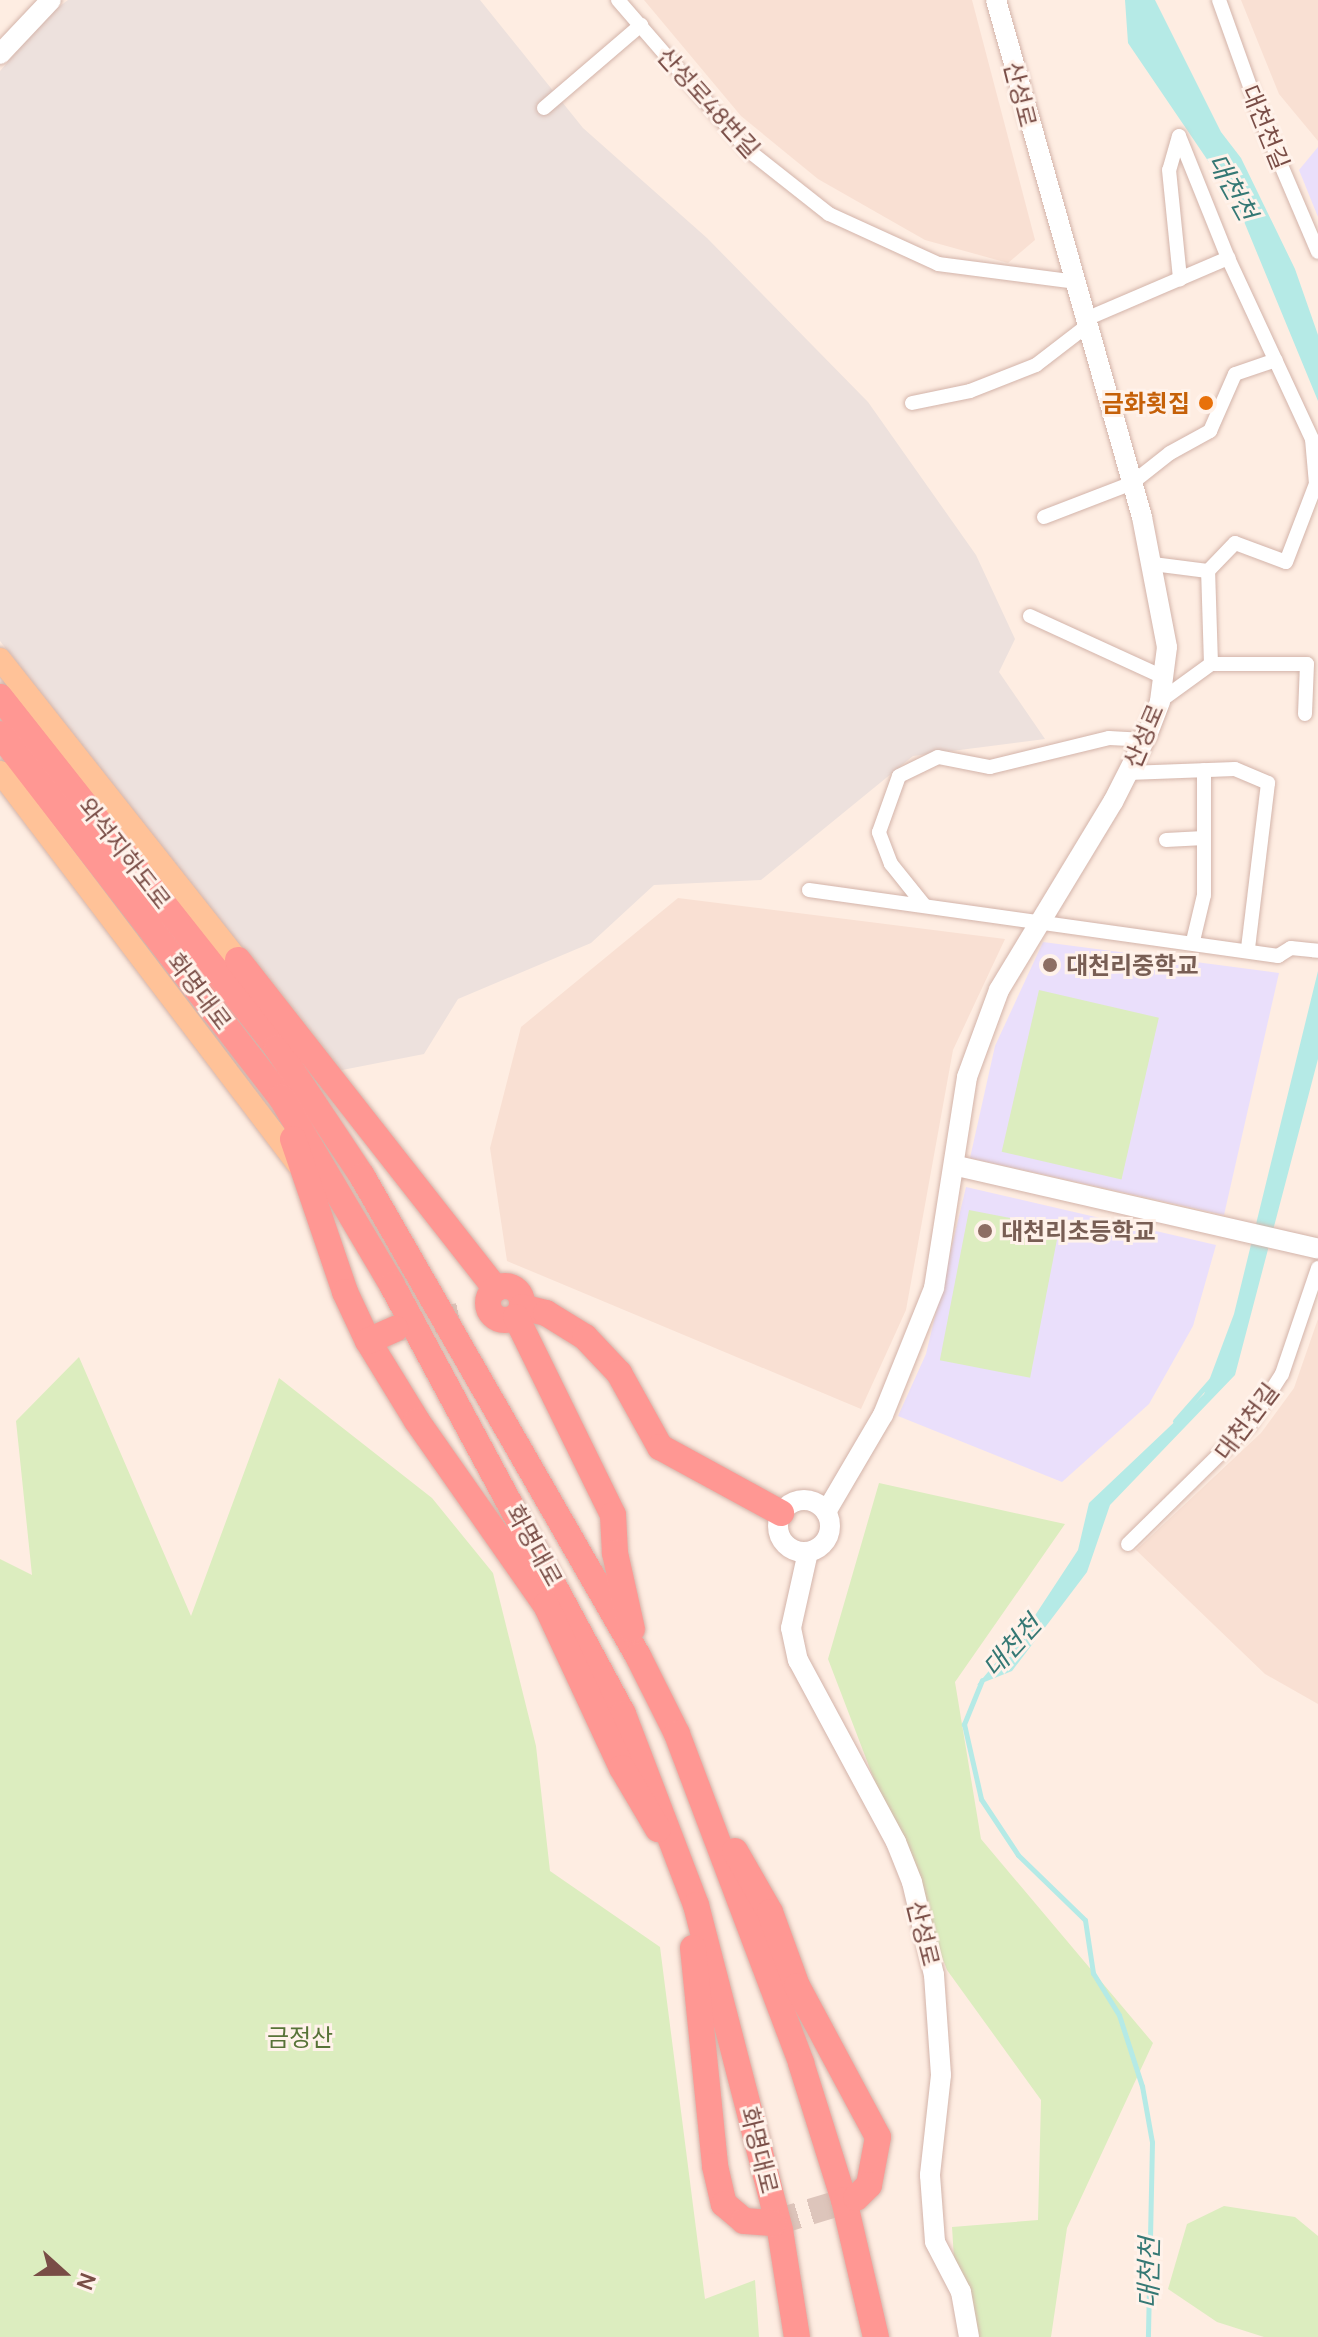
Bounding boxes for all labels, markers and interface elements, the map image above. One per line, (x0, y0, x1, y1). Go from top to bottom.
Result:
street label: 산성로48번길 (652, 41, 766, 163)
street label: 산성로 (999, 58, 1043, 130)
street label: 대천천길 (1236, 81, 1296, 173)
water label: 대천천 (1201, 148, 1263, 226)
place label: 금화횟집 (1102, 389, 1190, 417)
marker: 금화횟집 (1197, 394, 1215, 412)
street label: 산성로 (1117, 700, 1169, 772)
street label: 와석지하도로 (73, 792, 177, 914)
street label: 화명대로 (162, 947, 238, 1035)
place label: 대천리중학교 (1066, 951, 1198, 979)
marker: 대천리중학교 (1041, 956, 1059, 974)
place label: 대천리초등학교 (1001, 1217, 1156, 1245)
marker: 대천리초등학교 (976, 1222, 994, 1240)
street label: 대천천길 (1208, 1377, 1284, 1465)
street label: 화명대로 (501, 1499, 569, 1591)
water label: 대천천 (976, 1609, 1048, 1683)
street label: 산성로 (902, 1897, 946, 1969)
park label: 금정산 (267, 2023, 333, 2051)
street label: 화명대로 (735, 2104, 785, 2196)
north arrow (24, 2233, 104, 2313)
water label: 대천천 (1133, 2237, 1165, 2309)
text: N (70, 2269, 103, 2294)

